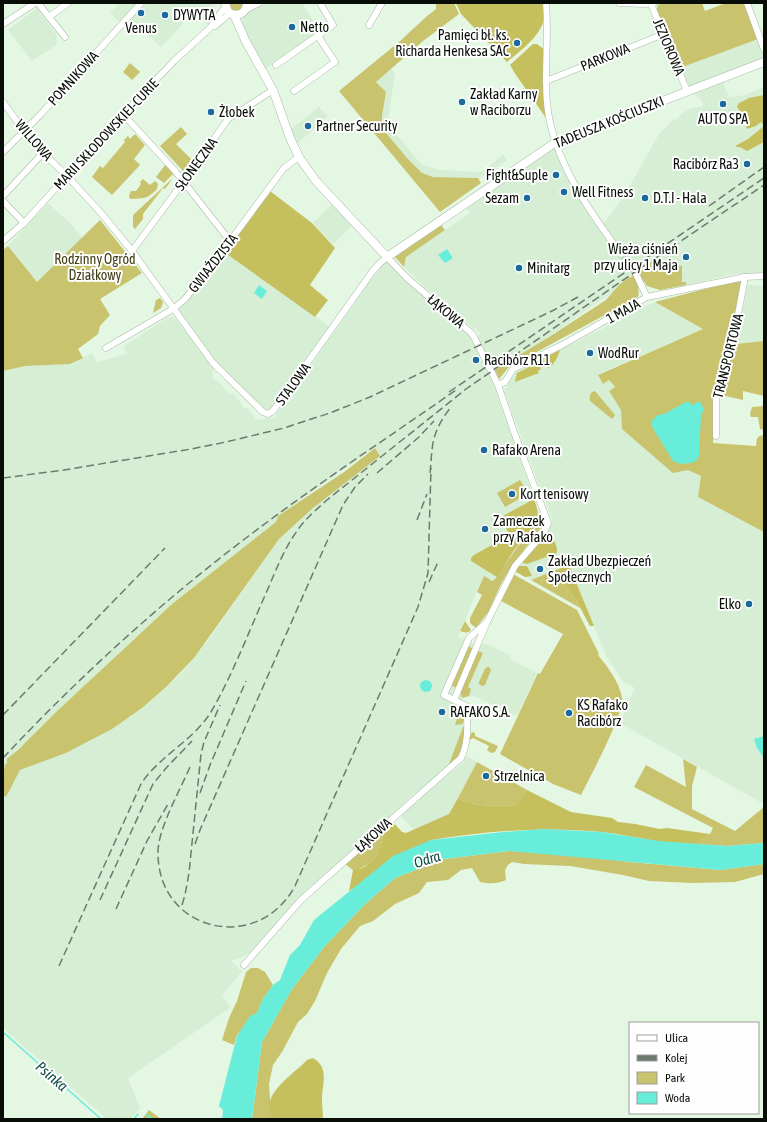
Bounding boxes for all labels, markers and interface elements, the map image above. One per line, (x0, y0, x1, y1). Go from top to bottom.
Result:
place label: DYWYTA (173, 7, 216, 23)
marker: Venus (136, 8, 146, 18)
marker: DYWYTA (160, 10, 170, 20)
street label: JEZIOROWA (650, 16, 688, 78)
place label: Netto (300, 19, 329, 35)
place label: Venus (125, 20, 157, 36)
marker: Netto (287, 22, 297, 32)
place label: Pamięci bł. ks. Richarda Henkesa SAC (395, 27, 510, 59)
marker: Pamięci bł. ks. Richarda Henkesa SAC (512, 38, 522, 48)
street label: PARKOWA (578, 40, 632, 74)
street label: POMNIKOWA (44, 47, 102, 108)
street label: MARII SKŁODOWSKIEJ-CURIE (50, 75, 162, 193)
place label: Zakład Karny w Raciborzu (470, 86, 538, 118)
street label: TADEUSZA KOŚCIUSZKI (552, 93, 666, 151)
marker: Zakład Karny w Raciborzu (457, 97, 467, 107)
marker: AUTO SPA (718, 99, 728, 109)
place label: Żłobek (219, 104, 255, 120)
marker: Żłobek (206, 107, 216, 117)
place label: AUTO SPA (698, 111, 748, 127)
street label: WILLOWA (12, 116, 56, 164)
place label: Partner Security (316, 118, 398, 134)
marker: Partner Security (303, 121, 313, 131)
street label: SŁONECZNA (172, 134, 221, 193)
place label: Racibórz Ra3 (673, 156, 739, 172)
marker: Racibórz Ra3 (742, 159, 752, 169)
place label: Fight&Suple (486, 167, 548, 183)
marker: Fight&Suple (551, 170, 561, 180)
place label: Well Fitness (572, 184, 633, 200)
marker: Well Fitness (559, 187, 569, 197)
place label: Sezam (485, 190, 519, 206)
place label: D.T.I - Hala (653, 190, 707, 206)
marker: Sezam (522, 193, 532, 203)
marker: D.T.I - Hala (640, 193, 650, 203)
street label: GWIAŹDZISTA (185, 230, 241, 296)
place label: Wieża ciśnień przy ulicy 1 Maja (594, 241, 678, 273)
park label: Rodzinny Ogród Działkowy (54, 251, 136, 283)
marker: Wieża ciśnień przy ulicy 1 Maja (681, 252, 691, 262)
place label: Minitarg (527, 260, 570, 276)
marker: Minitarg (514, 263, 524, 273)
street label: ŁĄKOWA (424, 291, 468, 331)
street label: 1 MAJA (603, 295, 643, 327)
street label: TRANSPORTOWA (710, 312, 746, 400)
place label: WodRur (598, 345, 640, 361)
marker: WodRur (585, 348, 595, 358)
place label: Racibórz R11 (484, 352, 550, 368)
marker: Racibórz R11 (471, 355, 481, 365)
street label: STALOWA (272, 360, 314, 408)
place label: Rafako Arena (492, 442, 561, 458)
marker: Rafako Arena (479, 445, 489, 455)
place label: Kort tenisowy (520, 486, 589, 502)
marker: Kort tenisowy (507, 489, 517, 499)
place label: Zameczek przy Rafako (493, 513, 553, 545)
marker: Zameczek przy Rafako (480, 524, 490, 534)
place label: Zakład Ubezpieczeń Społecznych (548, 553, 651, 585)
marker: Zakład Ubezpieczeń Społecznych (535, 564, 545, 574)
place label: Elko (719, 596, 741, 612)
marker: Elko (744, 599, 754, 609)
place label: KS Rafako Racibórz (577, 697, 628, 729)
place label: RAFAKO S.A. (450, 704, 510, 720)
marker: RAFAKO S.A. (437, 707, 447, 717)
marker: KS Rafako Racibórz (564, 708, 574, 718)
place label: Strzelnica (494, 768, 545, 784)
marker: Strzelnica (481, 771, 491, 781)
street label: ŁĄKOWA (351, 814, 395, 855)
water label: Odra (412, 847, 442, 871)
legend (629, 1022, 759, 1114)
text: Ulica (665, 1031, 688, 1045)
text: Kolej (665, 1051, 688, 1065)
water label: Psinka (33, 1058, 71, 1094)
text: Park (665, 1071, 686, 1085)
text: Woda (665, 1091, 690, 1105)

